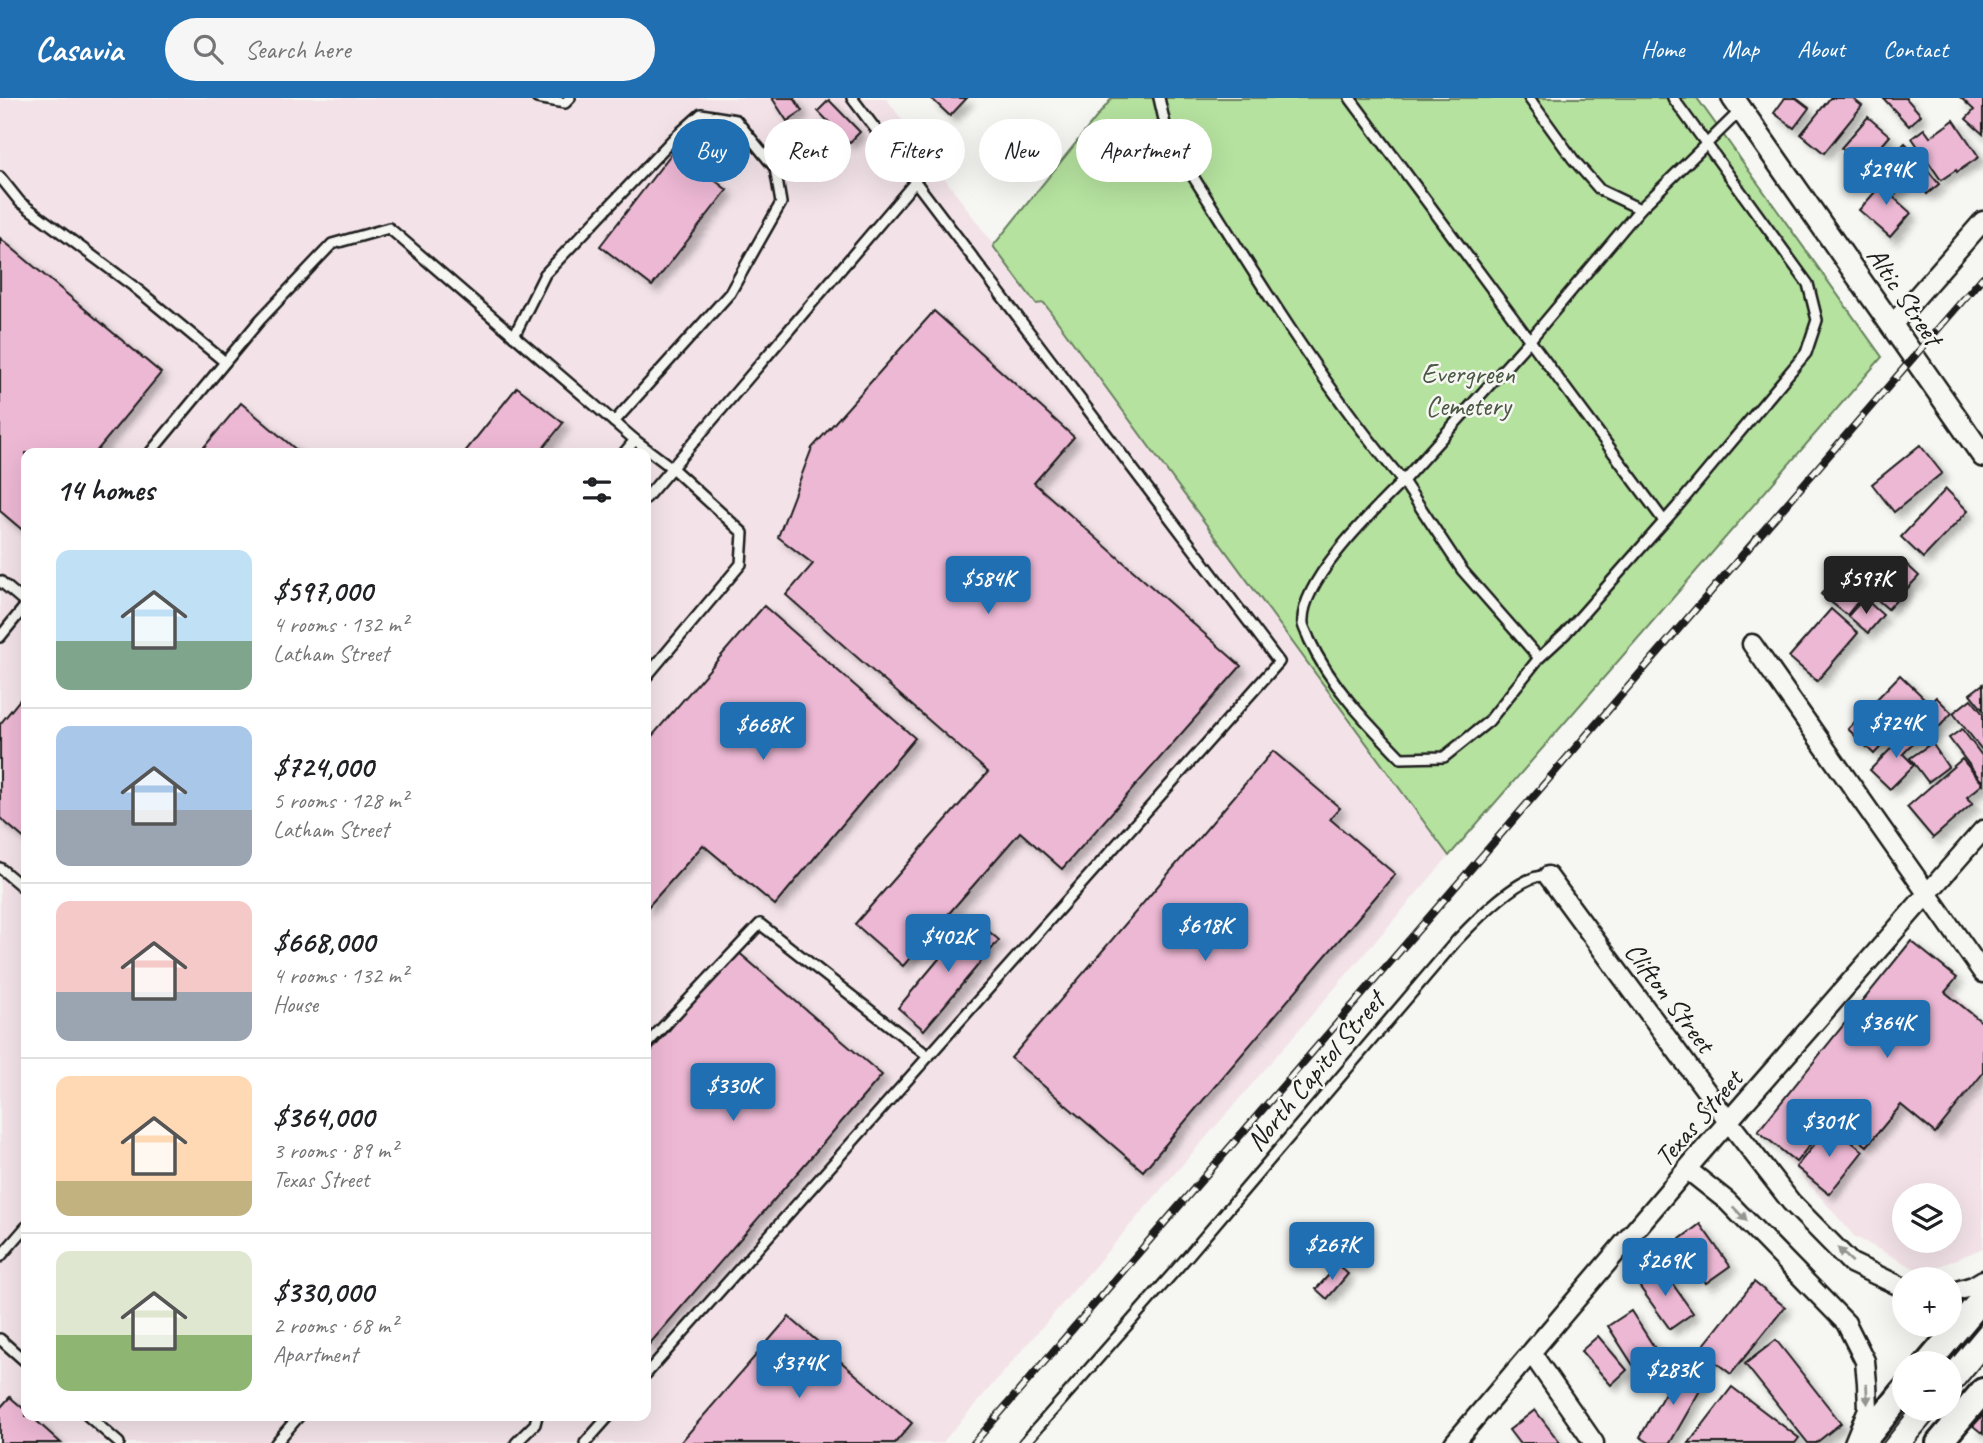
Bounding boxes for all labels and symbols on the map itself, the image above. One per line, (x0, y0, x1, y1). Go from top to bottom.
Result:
pin: $294K (1837, 148, 1935, 207)
street label: Altic Street (1859, 240, 1953, 355)
park label: Evergreen Cemetery (1421, 356, 1515, 423)
pin: $584K (939, 556, 1037, 616)
pin: $597K (1817, 556, 1915, 616)
pin: $724K (1847, 700, 1945, 760)
pin: $668K (714, 702, 812, 762)
pin: $618K (1156, 904, 1254, 963)
pin: $402K (899, 914, 997, 974)
street label: Clifton Street (1617, 935, 1725, 1061)
street label: North Capitol Street (1238, 981, 1394, 1158)
pin: $364K (1838, 1000, 1936, 1060)
street label: Texas Street (1646, 1060, 1751, 1174)
pin: $330K (684, 1063, 782, 1123)
pin: $301K (1780, 1100, 1878, 1159)
one-way arrow (1731, 1205, 1747, 1222)
pin: $267K (1283, 1222, 1381, 1282)
pin: $269K (1616, 1238, 1714, 1298)
one-way arrow (1837, 1248, 1854, 1264)
pin: $374K (750, 1340, 848, 1400)
pin: $283K (1624, 1348, 1722, 1407)
one-way arrow (1862, 1383, 1873, 1405)

